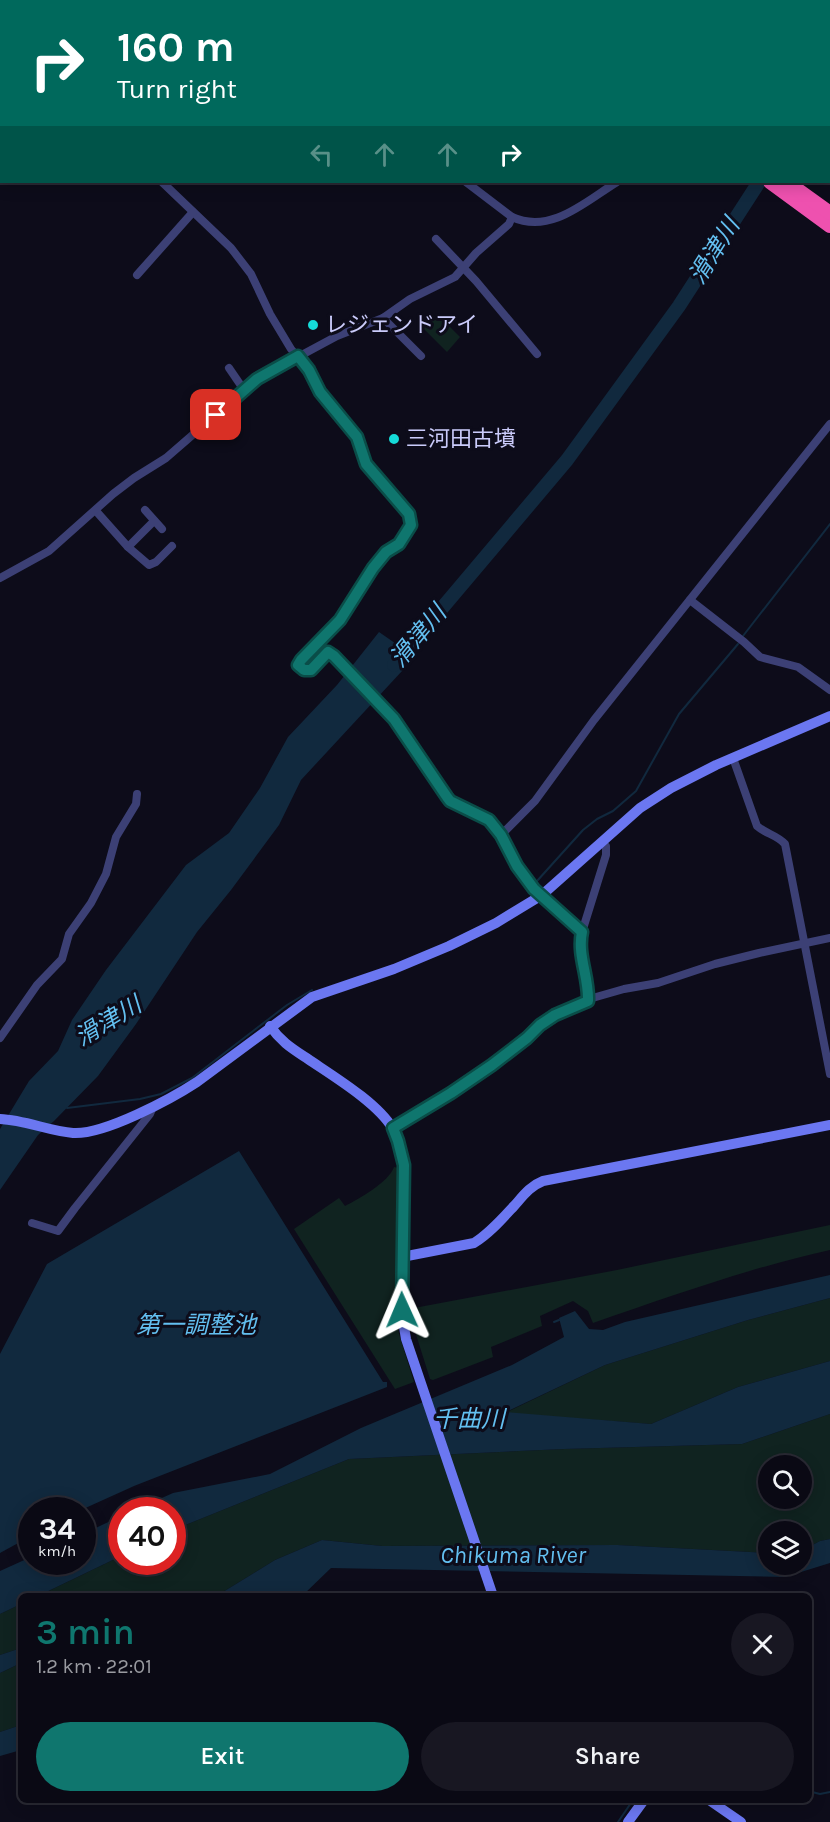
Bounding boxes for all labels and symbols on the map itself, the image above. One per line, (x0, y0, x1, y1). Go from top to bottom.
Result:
water label: 滑津川 (683, 211, 747, 289)
place label: レジェンドアイ (325, 312, 478, 338)
marker: レジェンドアイ (306, 318, 320, 332)
pin (190, 389, 241, 440)
place label: 三河田古墳 (406, 426, 516, 452)
marker: 三河田古墳 (387, 432, 401, 446)
water label: 滑津川 (384, 597, 454, 673)
water label: 滑津川 (70, 989, 149, 1052)
position arrow (370, 1278, 434, 1342)
water label: 第一調整池 (136, 1311, 258, 1339)
water label: 千曲川 (433, 1405, 508, 1433)
speed limit sign: 40 (108, 1497, 186, 1575)
water label: Chikuma River (440, 1541, 586, 1569)

